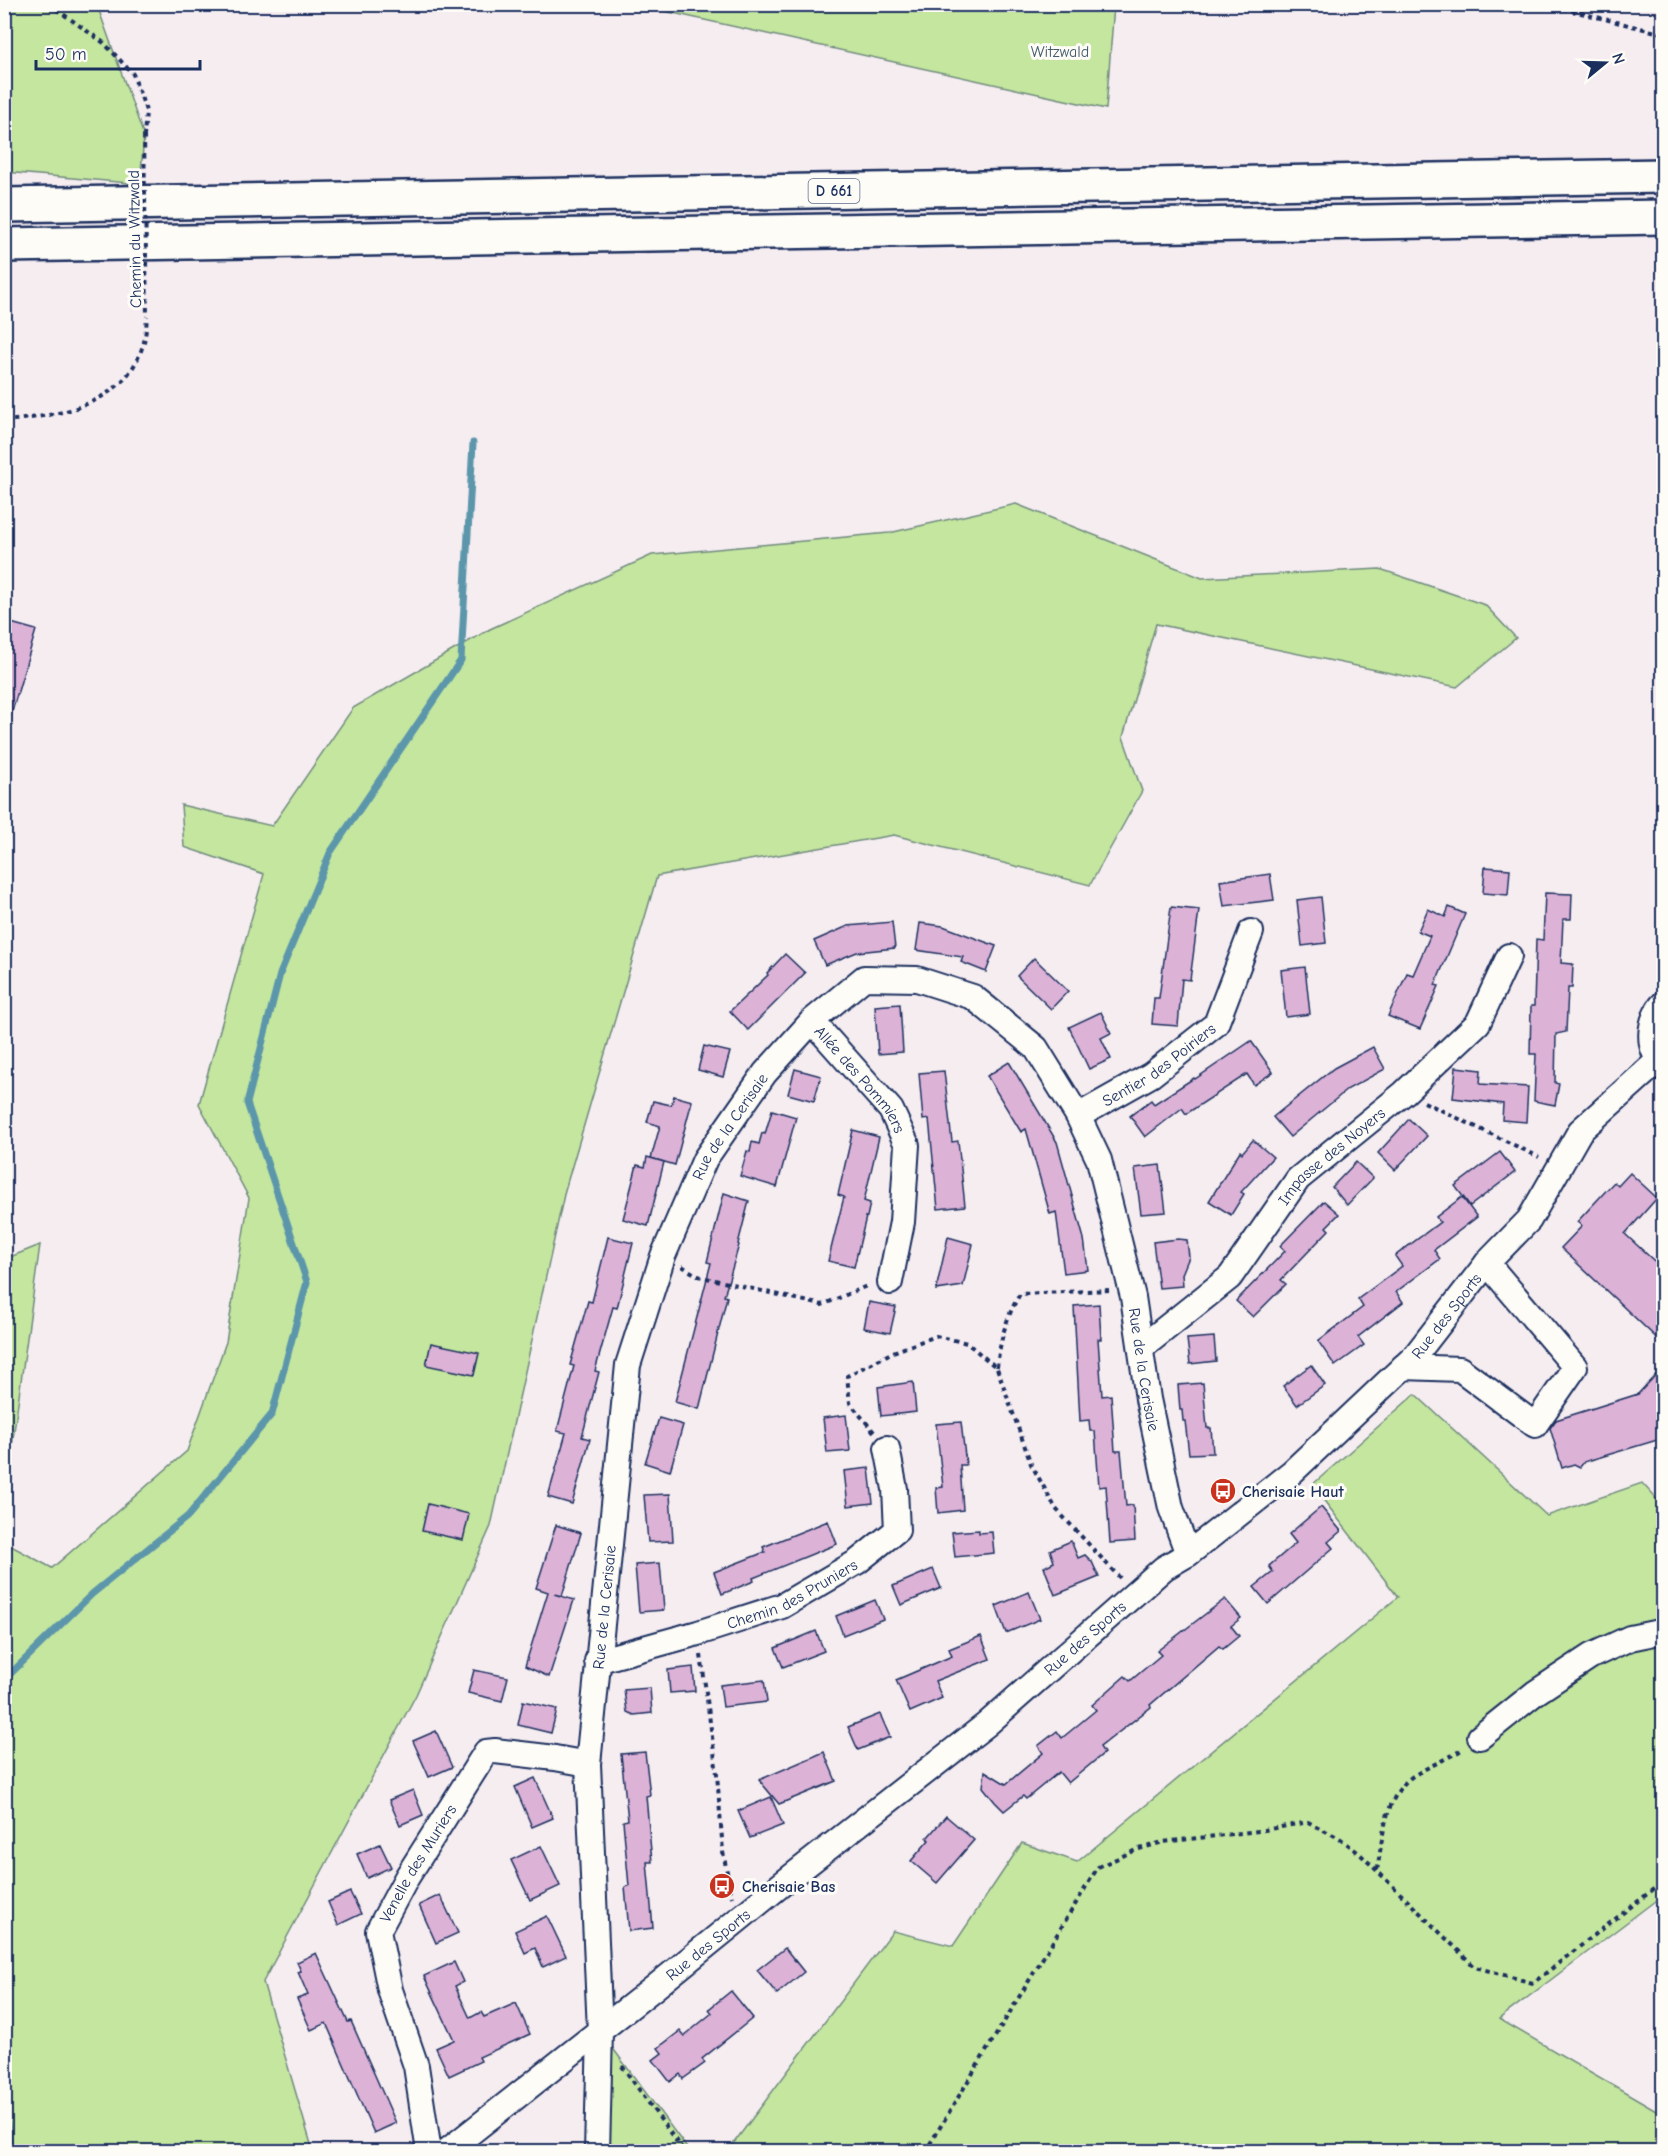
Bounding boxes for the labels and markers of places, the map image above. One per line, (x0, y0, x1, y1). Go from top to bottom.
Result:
bus stop icon: Cherisaie Haut (1208, 1476, 1238, 1506)
place label: Cherisaie Haut (1242, 1483, 1344, 1501)
bus stop icon: Cherisaie Bas (707, 1871, 737, 1901)
place label: Cherisaie Bas (742, 1878, 836, 1896)

